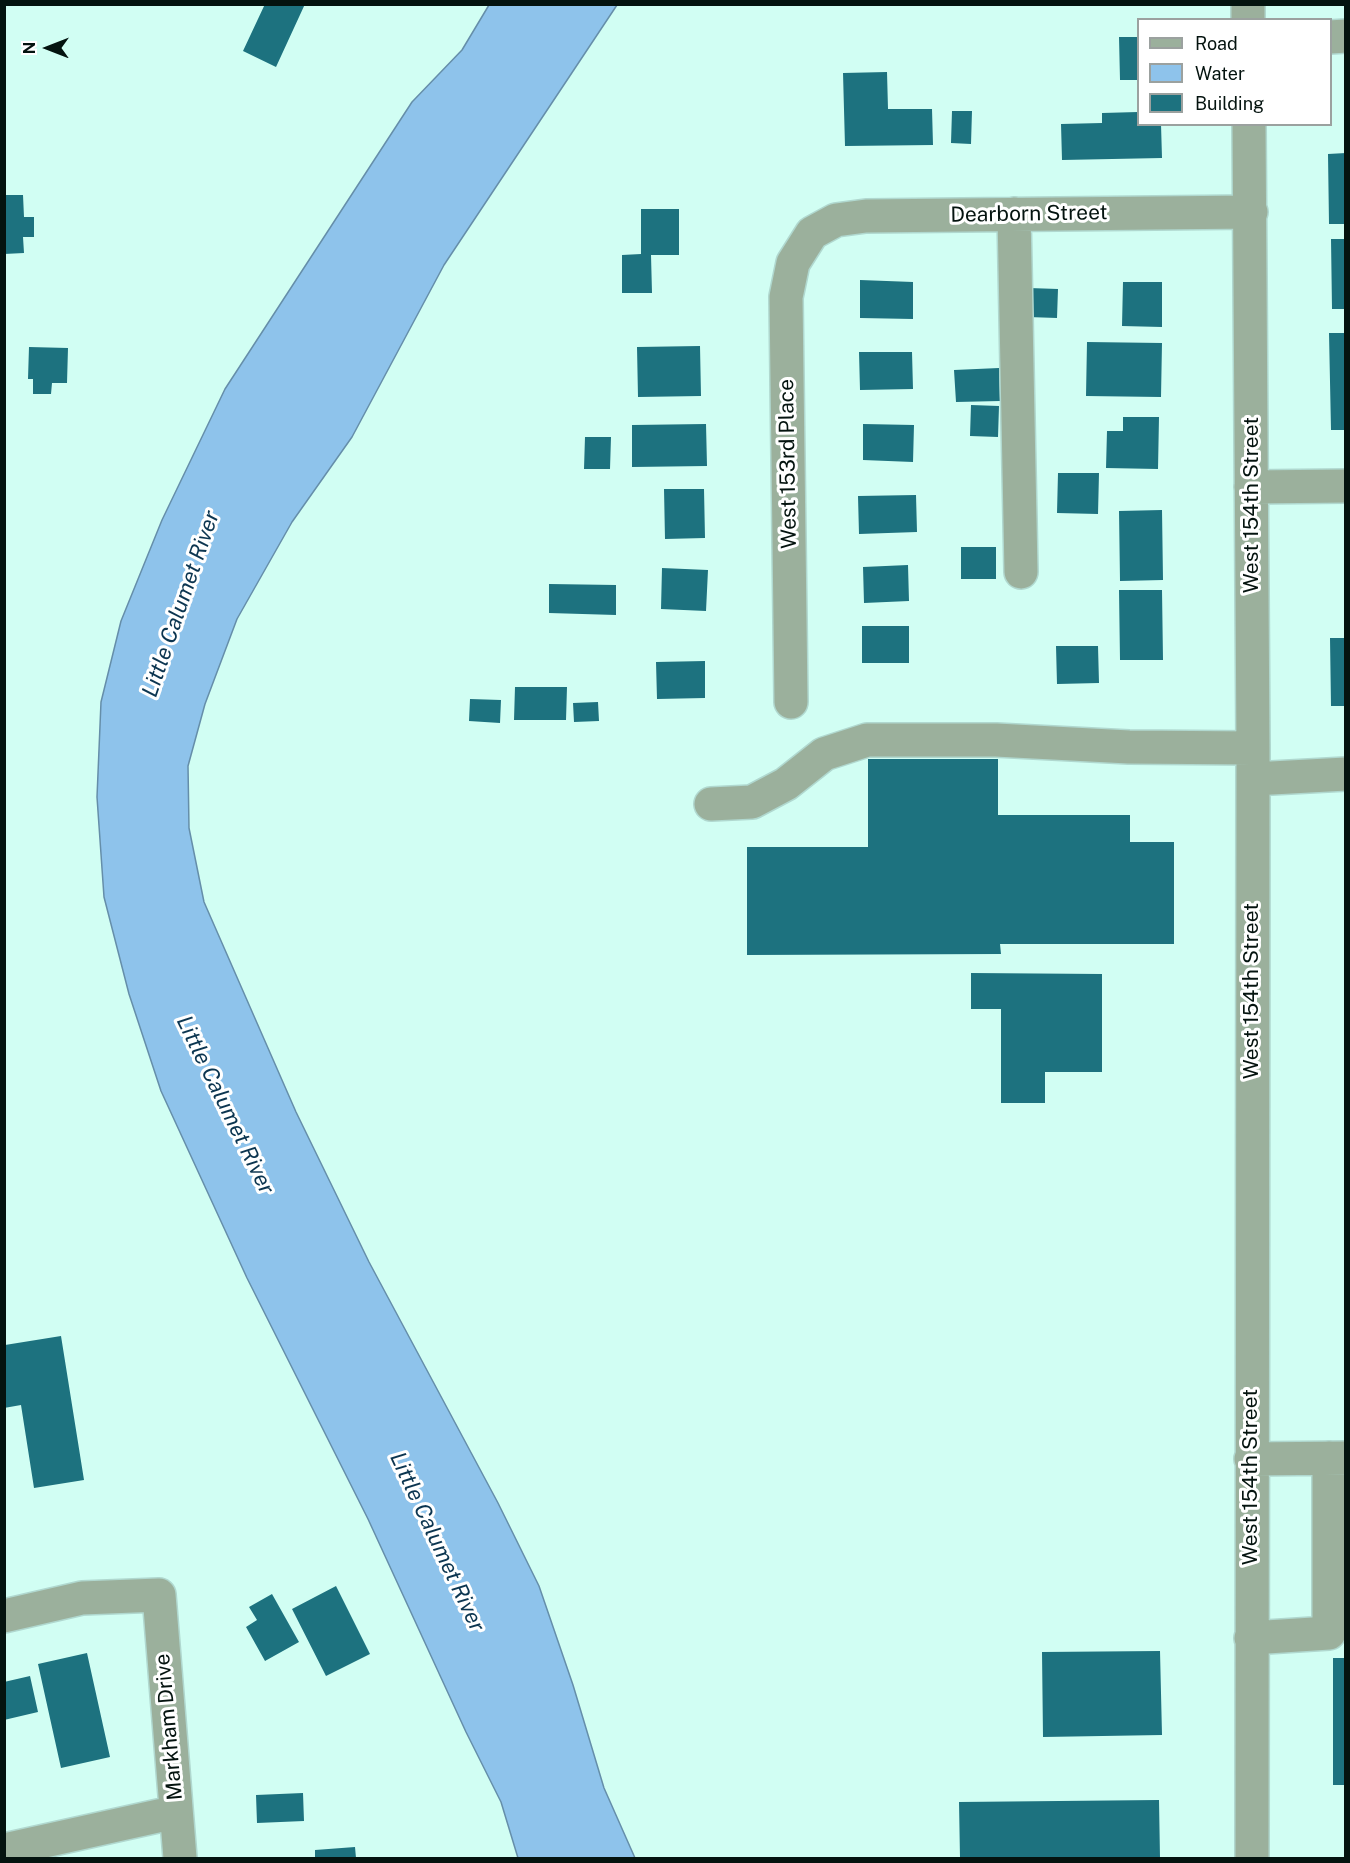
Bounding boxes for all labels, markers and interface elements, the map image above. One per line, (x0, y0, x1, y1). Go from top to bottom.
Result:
north arrow (18, 18, 78, 78)
legend (1137, 18, 1332, 126)
text: Road (1195, 33, 1238, 54)
text: N (20, 42, 39, 54)
text: Water (1195, 63, 1245, 84)
text: Building (1195, 93, 1264, 114)
street label: Dearborn Street (950, 200, 1108, 228)
street label: West 153rd Place (774, 379, 802, 549)
street label: West 154th Street (1239, 417, 1265, 593)
water label: Little Calumet River (137, 508, 225, 700)
street label: West 154th Street (1239, 903, 1265, 1079)
water label: Little Calumet River (170, 1012, 280, 1198)
street label: West 154th Street (1238, 1389, 1264, 1565)
water label: Little Calumet River (384, 1448, 490, 1636)
street label: Markham Drive (150, 1653, 188, 1801)

